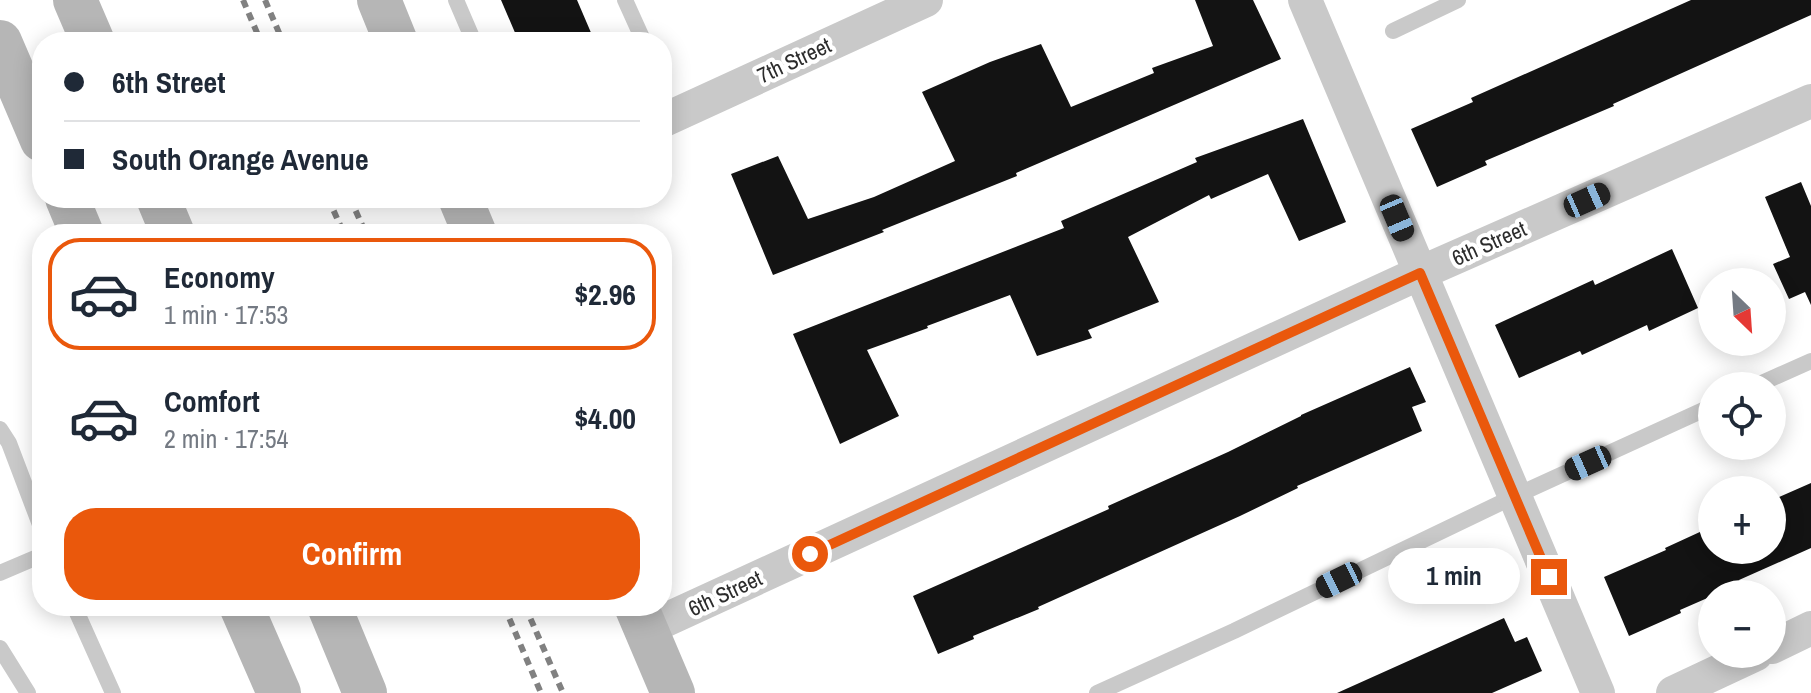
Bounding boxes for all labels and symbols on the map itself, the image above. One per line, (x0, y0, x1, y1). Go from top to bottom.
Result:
street label: 7th Street (752, 30, 836, 90)
car (1560, 179, 1614, 221)
car (1377, 191, 1417, 245)
street label: 6th Street (1447, 213, 1531, 273)
north arrow (1698, 268, 1786, 356)
car (1561, 442, 1615, 484)
route start (792, 536, 828, 572)
callout: 1 min (1389, 549, 1521, 605)
car (1312, 559, 1366, 601)
route end (1531, 559, 1567, 595)
street label: 6th Street (683, 563, 767, 623)

